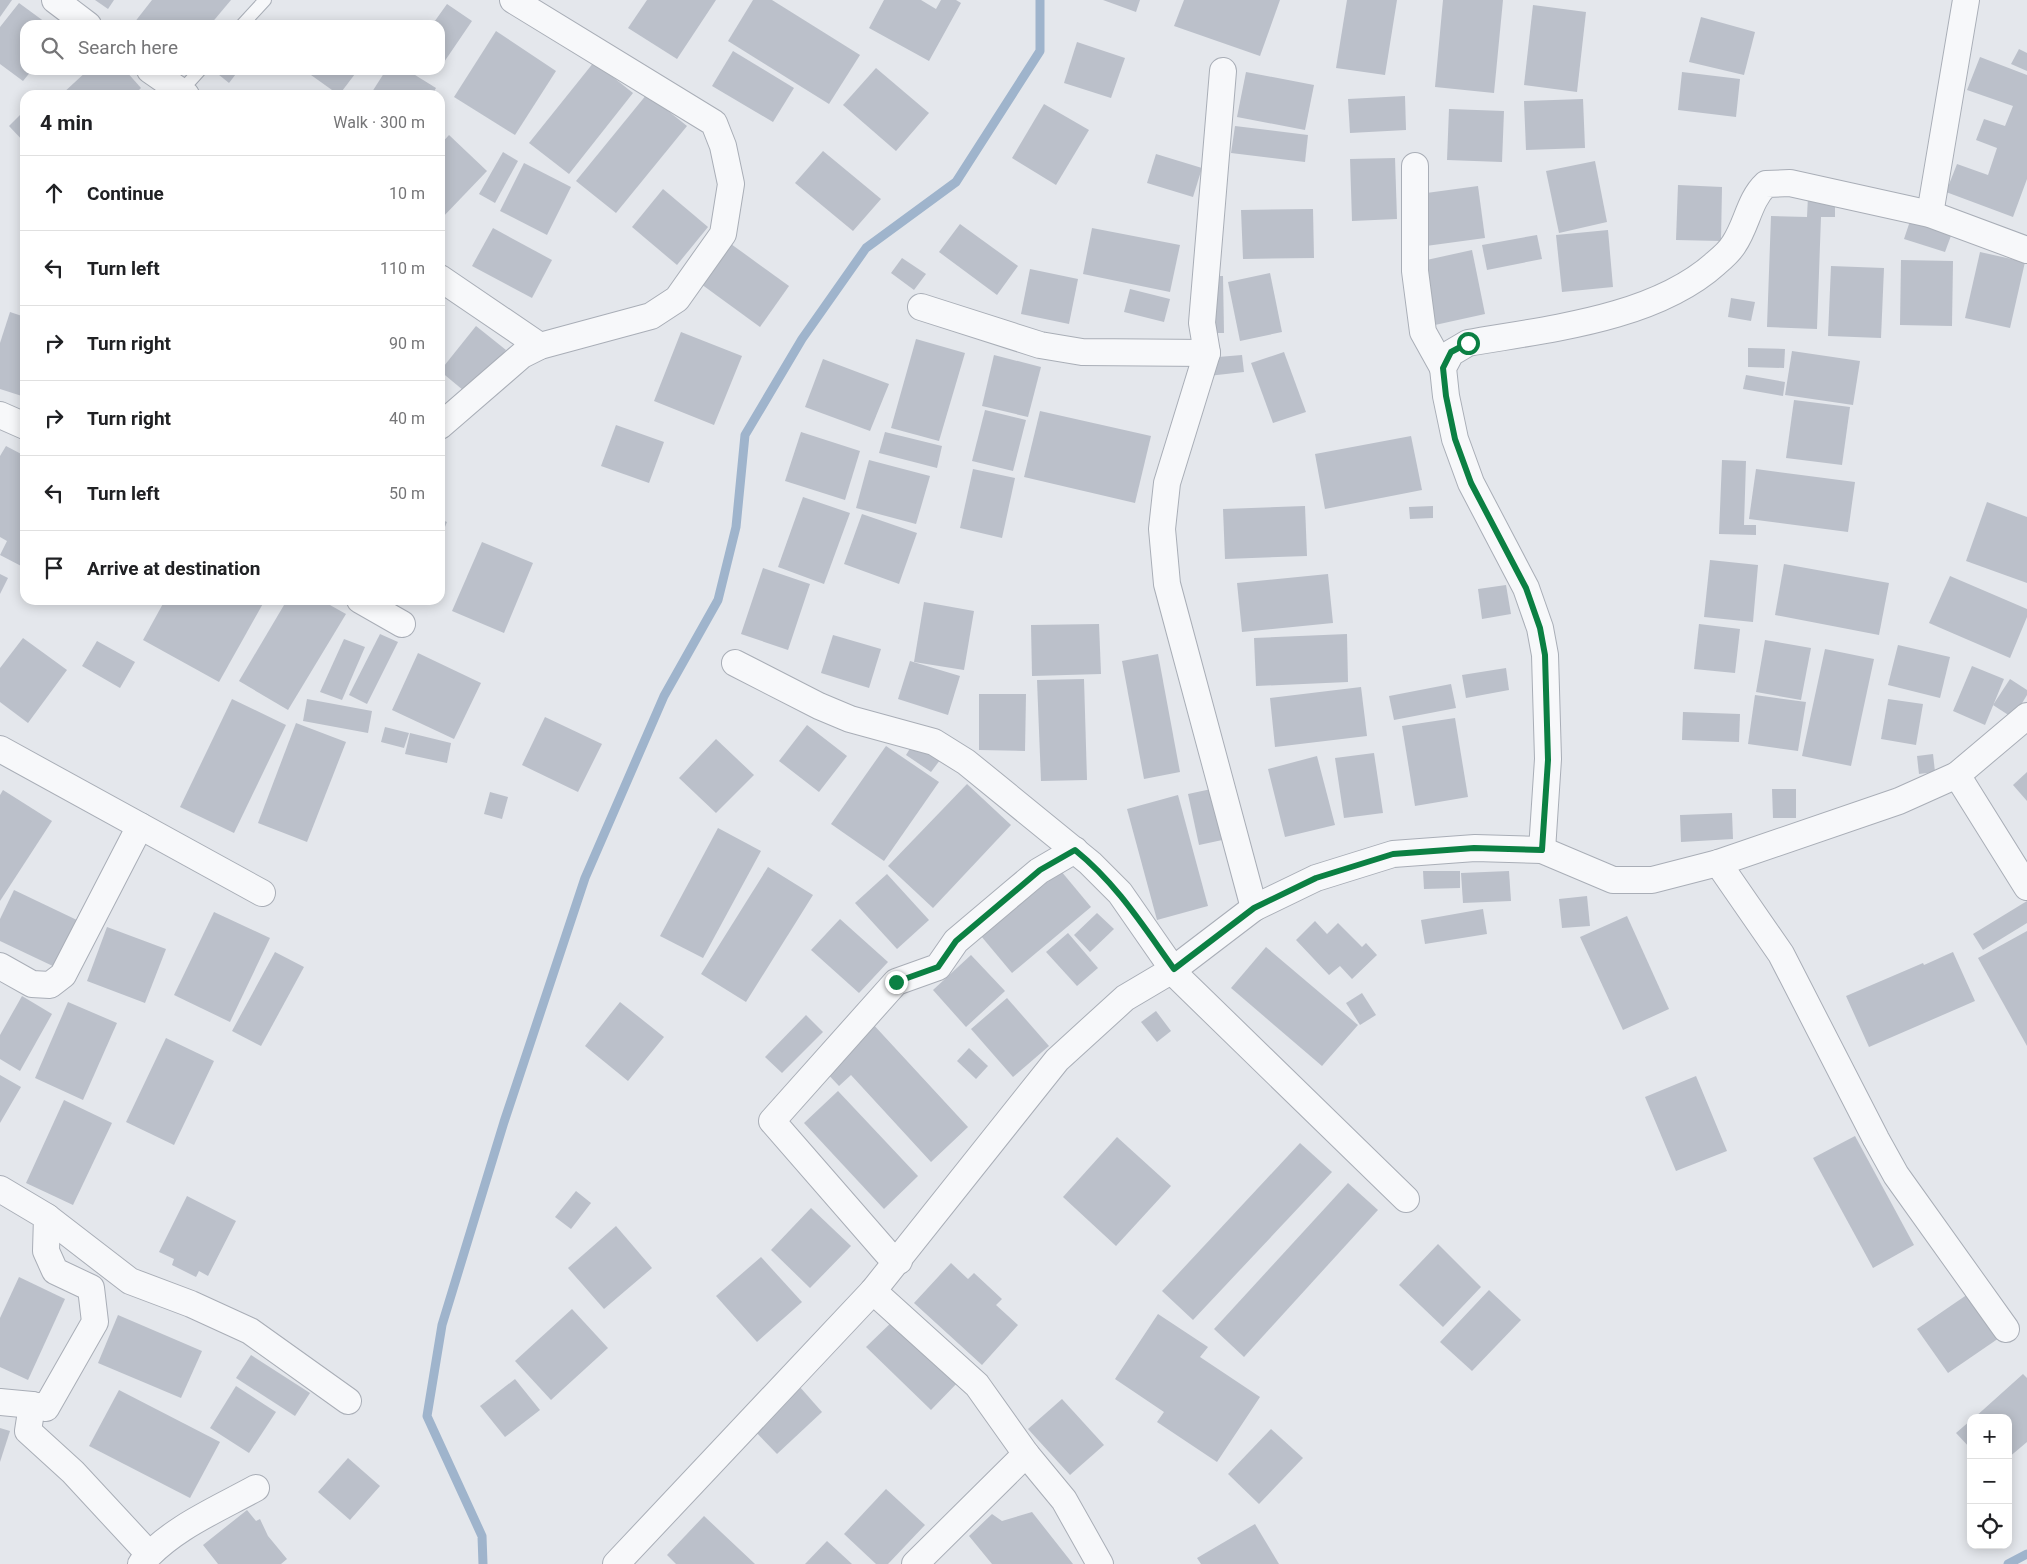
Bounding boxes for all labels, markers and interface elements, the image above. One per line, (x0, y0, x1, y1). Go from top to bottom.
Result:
search box (20, 20, 445, 75)
icon: search (38, 34, 66, 62)
text: Search here (78, 36, 178, 59)
text: 4 min (40, 111, 93, 135)
text: Walk · 300 m (333, 113, 425, 132)
icon: ahead (40, 179, 68, 207)
text: Continue (87, 182, 164, 205)
text: 10 m (389, 184, 425, 203)
icon: left (40, 254, 68, 282)
text: Turn left (87, 257, 160, 280)
text: 110 m (380, 259, 425, 278)
icon: right (40, 329, 68, 357)
text: Turn right (87, 332, 171, 355)
route start (1457, 332, 1480, 355)
text: 90 m (389, 334, 425, 353)
icon: right (40, 404, 68, 432)
text: Turn right (87, 407, 171, 430)
text: 40 m (389, 409, 425, 428)
icon: left (40, 479, 68, 507)
text: Turn left (87, 482, 160, 505)
text: 50 m (389, 484, 425, 503)
icon: arrive (40, 554, 68, 582)
text: Arrive at destination (87, 557, 260, 580)
route end (885, 971, 908, 994)
map controls (1967, 1414, 2012, 1549)
button: + (1967, 1414, 2012, 1459)
button: − (1967, 1459, 2012, 1504)
button: locate (1967, 1504, 2012, 1549)

